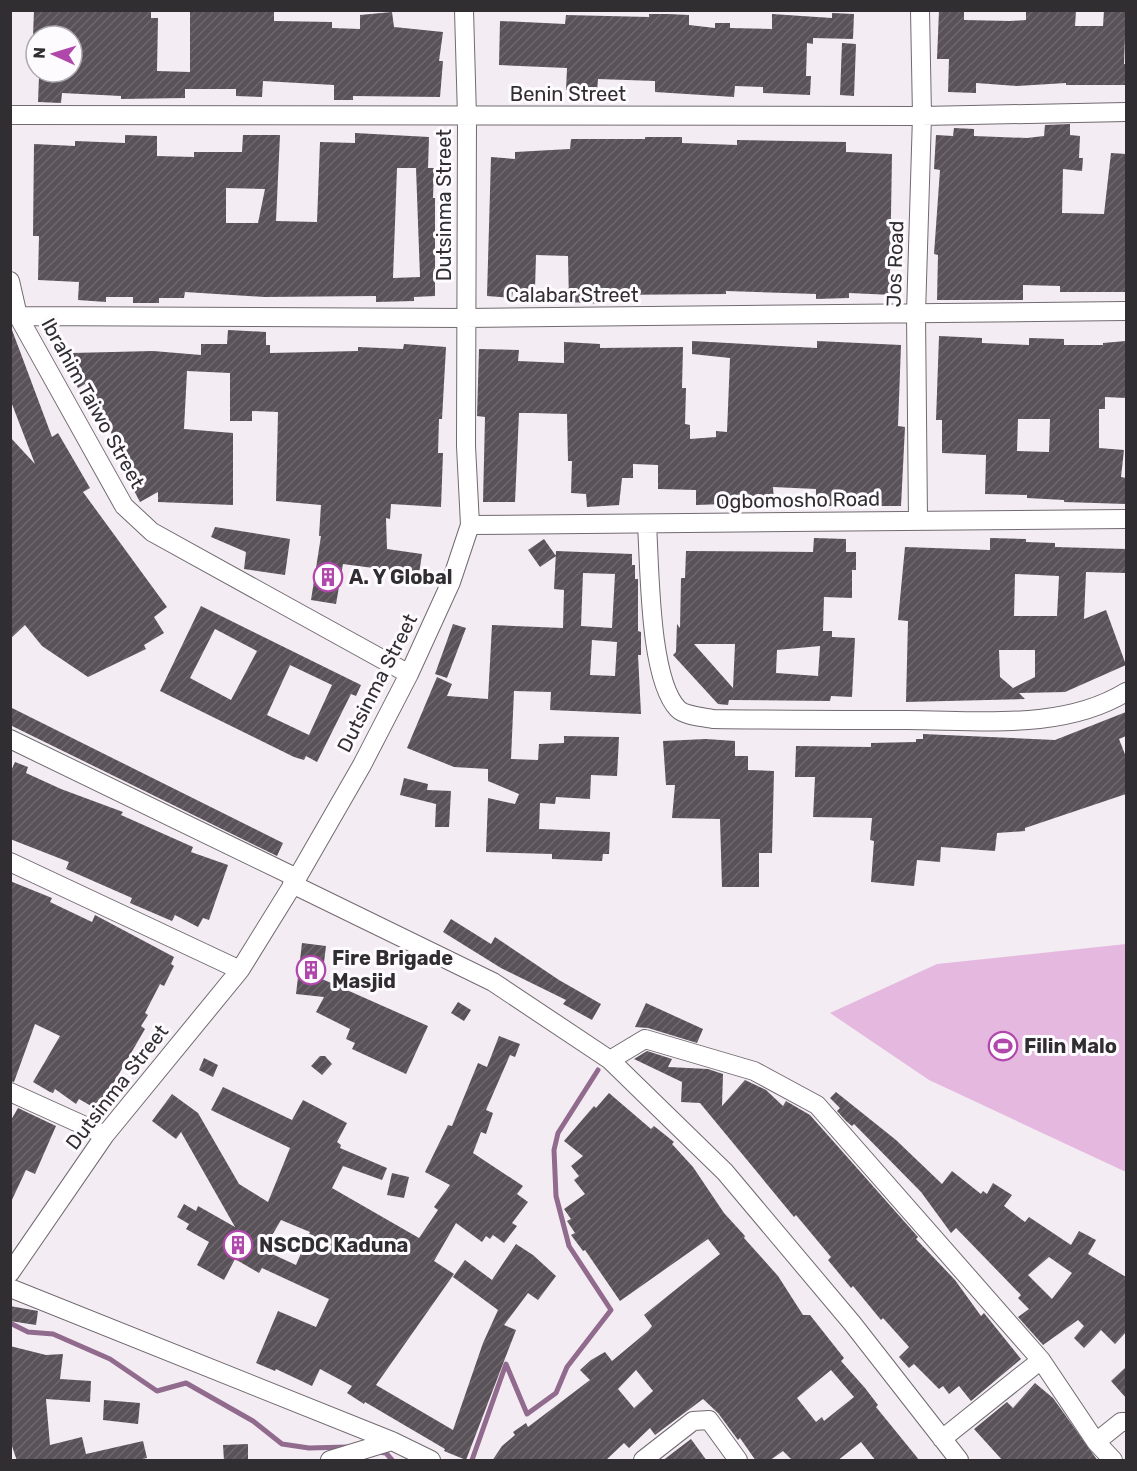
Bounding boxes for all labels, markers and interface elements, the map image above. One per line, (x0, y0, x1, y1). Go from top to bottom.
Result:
north arrow (24, 24, 84, 84)
text: N (30, 47, 49, 59)
street label: Benin Street (510, 82, 626, 106)
street label: Dutsinma Street (432, 129, 456, 281)
street label: Jos Road (881, 220, 909, 308)
street label: Calabar Street (505, 283, 639, 307)
street label: Ibrahim Taiwo Street (36, 314, 150, 492)
street label: Ogbomosho Road (716, 487, 880, 513)
building icon: A. Y Global (312, 561, 344, 593)
place label: A. Y Global (349, 565, 453, 589)
street label: Dutsinma Street (332, 610, 422, 756)
place label: Fire Brigade Masjid (332, 946, 453, 993)
building icon: Fire Brigade Masjid (295, 954, 327, 986)
street label: Dutsinma Street (61, 1019, 173, 1154)
sports icon: Filin Malo (987, 1030, 1019, 1062)
place label: Filin Malo (1024, 1034, 1117, 1058)
building icon: NSCDC Kaduna (222, 1229, 254, 1261)
place label: NSCDC Kaduna (259, 1233, 408, 1257)

